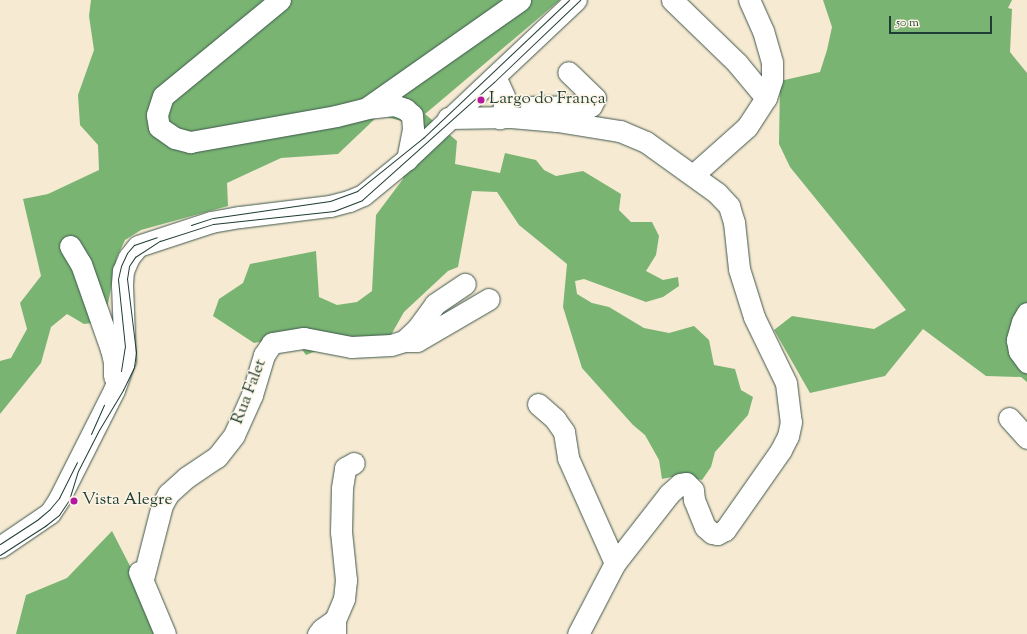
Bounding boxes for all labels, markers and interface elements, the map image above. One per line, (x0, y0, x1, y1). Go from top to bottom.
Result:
scale bar (891, 8, 994, 34)
text: 50 m (896, 14, 919, 32)
place label: Largo do França (489, 90, 605, 110)
marker: Largo do França (476, 95, 486, 105)
street label: Rua Falet (228, 357, 272, 427)
place label: Vista Alegre (82, 491, 172, 511)
marker: Vista Alegre (69, 496, 79, 506)

